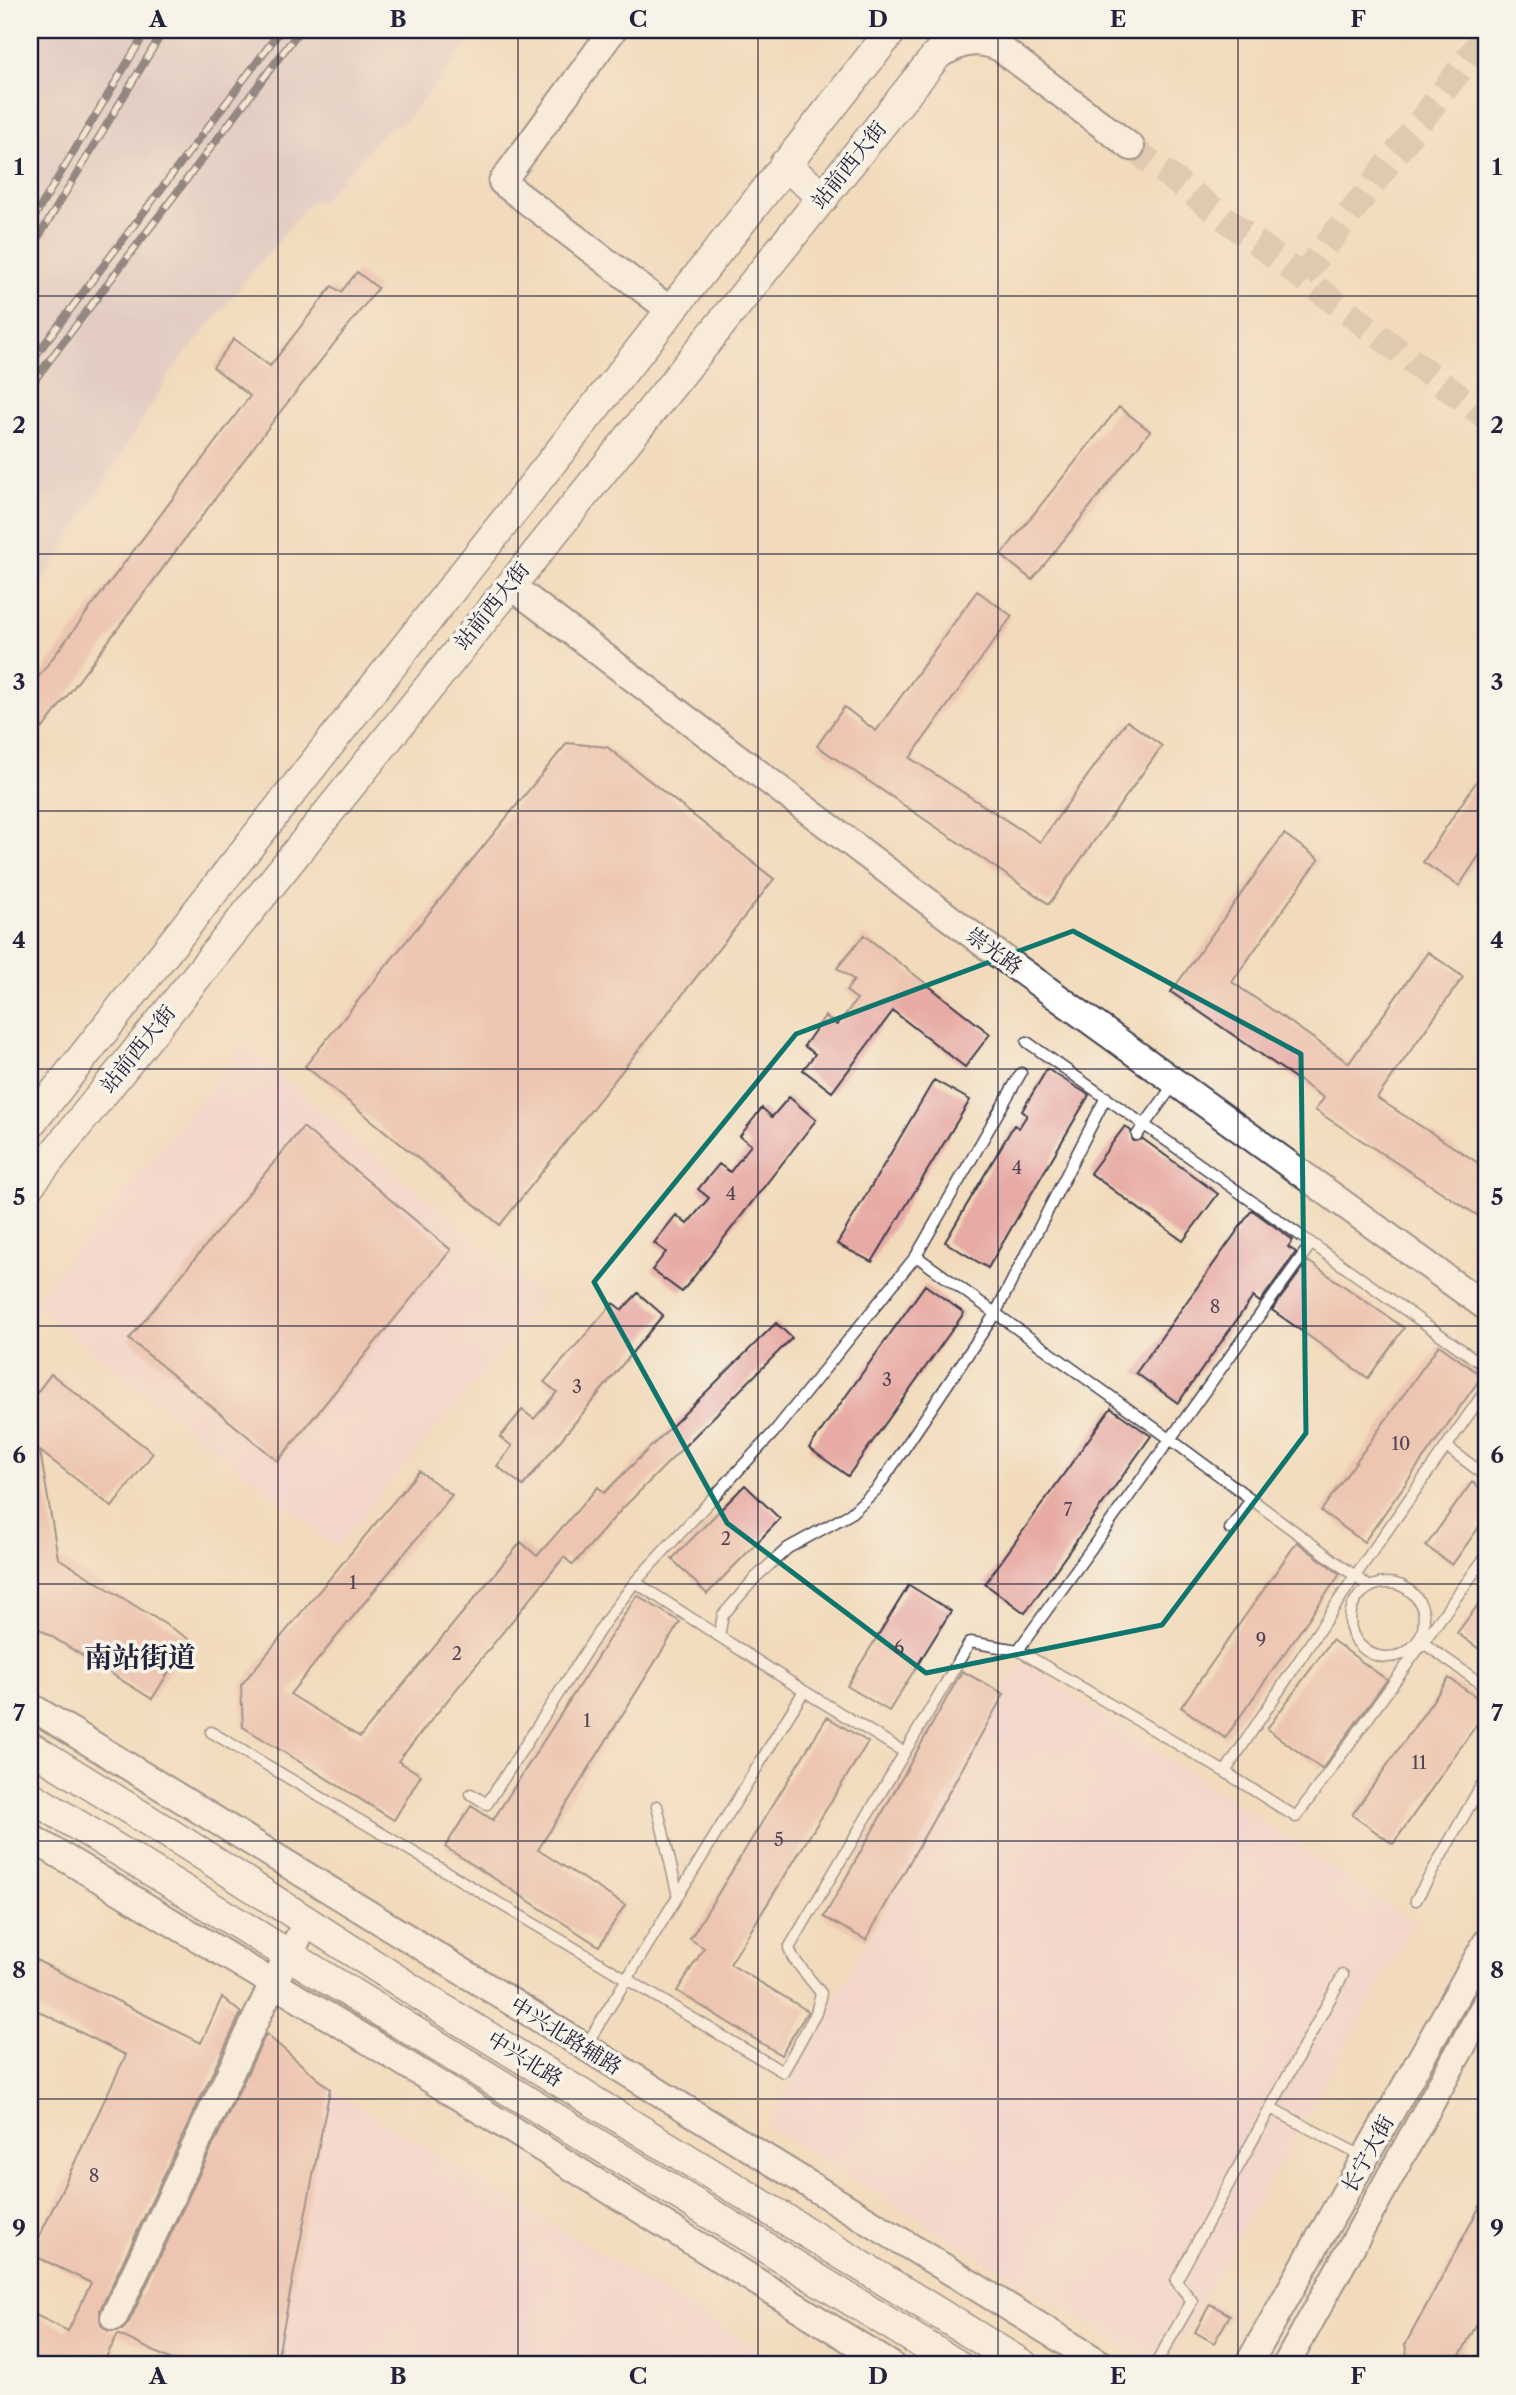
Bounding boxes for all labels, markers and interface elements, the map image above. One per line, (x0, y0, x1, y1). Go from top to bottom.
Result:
text: A (148, 5, 168, 33)
text: B (389, 5, 407, 33)
text: C (629, 5, 647, 33)
text: D (868, 5, 888, 33)
text: E (1110, 5, 1126, 33)
text: F (1350, 5, 1366, 33)
street label: 站前西大街 (806, 116, 891, 213)
text: 1 (14, 153, 25, 181)
text: 1 (1492, 153, 1503, 181)
text: 2 (12, 411, 26, 439)
text: 2 (1490, 411, 1504, 439)
street label: 站前西大街 (449, 557, 534, 654)
text: 3 (13, 668, 26, 696)
text: 3 (1491, 668, 1504, 696)
street label: 崇光路 (961, 922, 1027, 979)
text: 4 (12, 926, 26, 954)
text: 4 (1490, 926, 1504, 954)
street label: 站前西大街 (95, 1000, 180, 1097)
house number: 4 (1012, 1157, 1022, 1179)
text: 5 (13, 1183, 25, 1211)
house number: 4 (726, 1183, 736, 1205)
text: 5 (1491, 1183, 1503, 1211)
house number: 8 (1210, 1296, 1220, 1318)
house number: 3 (882, 1369, 892, 1391)
house number: 3 (572, 1376, 582, 1398)
house number: 10 (1392, 1433, 1410, 1455)
text: 6 (12, 1441, 26, 1469)
text: 6 (1490, 1441, 1504, 1469)
house number: 7 (1064, 1499, 1073, 1521)
house number: 2 (721, 1528, 731, 1550)
house number: 1 (349, 1572, 357, 1594)
house number: 9 (1256, 1629, 1266, 1651)
house number: 6 (894, 1637, 904, 1659)
district label: 南站街道 (84, 1640, 196, 1674)
house number: 2 (452, 1643, 462, 1665)
text: 7 (13, 1699, 25, 1727)
text: 7 (1491, 1699, 1503, 1727)
house number: 1 (583, 1710, 591, 1732)
house number: 11 (1411, 1752, 1427, 1774)
house number: 5 (774, 1829, 784, 1851)
text: 8 (12, 1956, 26, 1984)
text: 8 (1490, 1956, 1504, 1984)
street label: 中兴北路辅路 (506, 1992, 626, 2080)
street label: 中兴北路 (483, 2026, 567, 2092)
street label: 长宁大街 (1336, 2111, 1399, 2197)
house number: 8 (89, 2165, 99, 2187)
text: 9 (12, 2214, 26, 2242)
text: 9 (1490, 2214, 1504, 2242)
text: A (148, 2362, 168, 2390)
text: B (389, 2362, 407, 2390)
text: C (629, 2362, 647, 2390)
text: D (868, 2362, 888, 2390)
text: E (1110, 2362, 1126, 2390)
text: F (1350, 2362, 1366, 2390)

